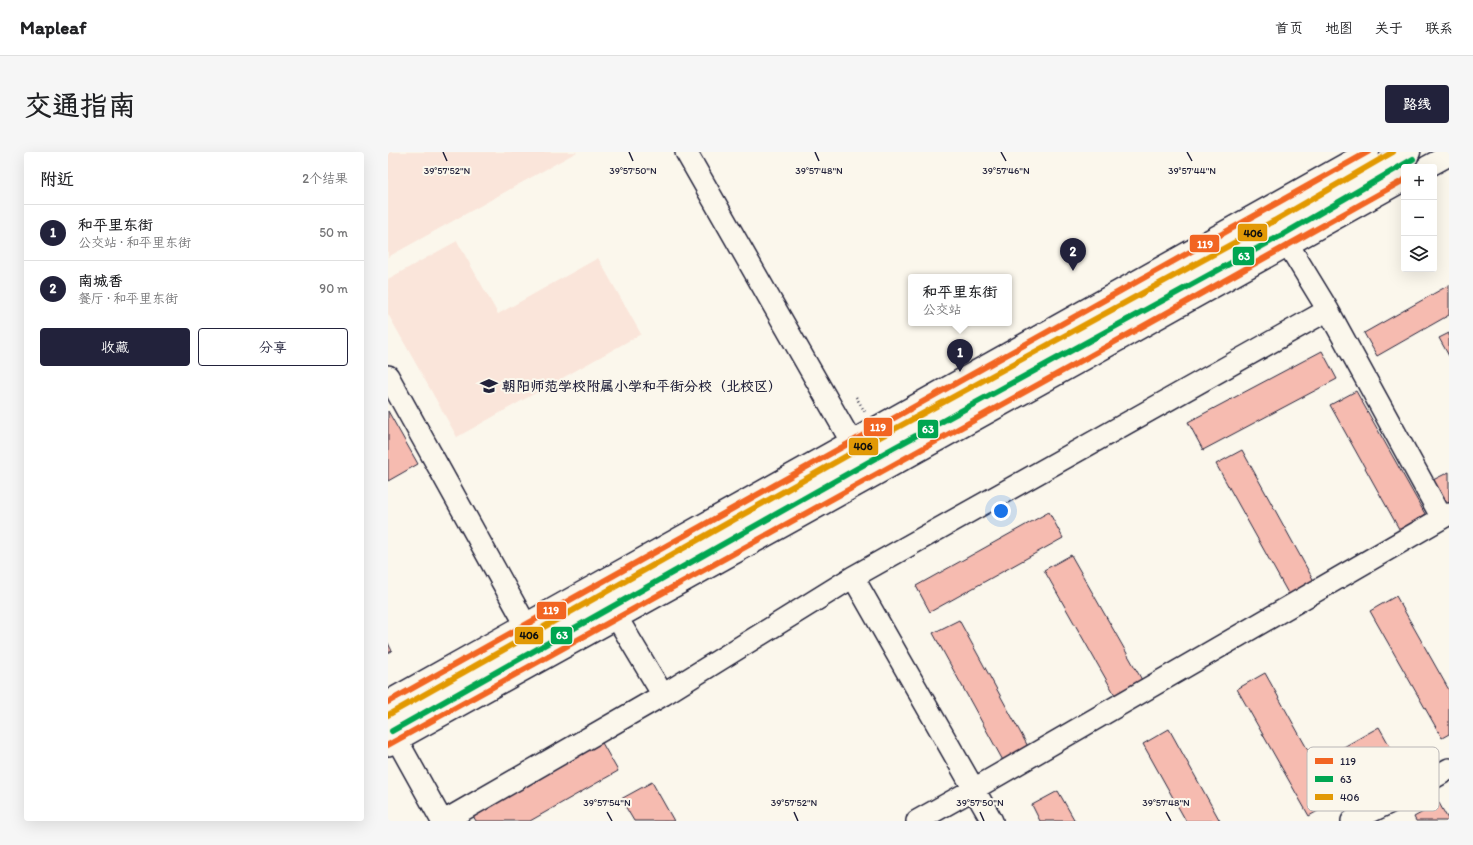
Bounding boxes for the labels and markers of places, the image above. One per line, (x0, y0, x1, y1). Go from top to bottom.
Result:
pin: 2 (1060, 238, 1086, 271)
pin: 1 (947, 339, 973, 372)
school or university icon: 朝阳师范学校附属小学和平街分校（北校区） (479, 376, 499, 396)
place label: 朝阳师范学校附属小学和平街分校（北校区） (502, 378, 782, 395)

